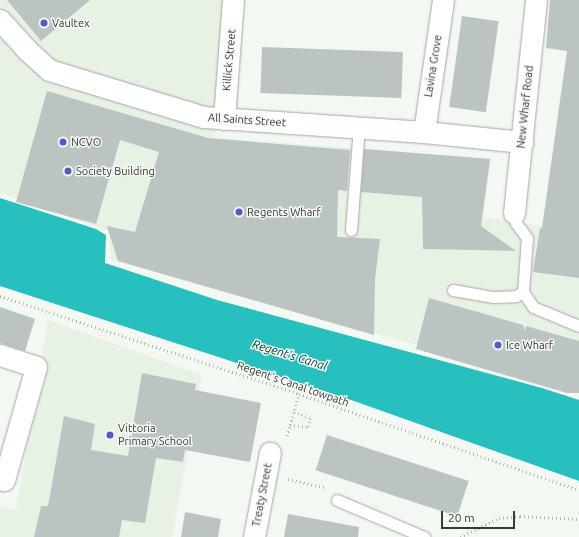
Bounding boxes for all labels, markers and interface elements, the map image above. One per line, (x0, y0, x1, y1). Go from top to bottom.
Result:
place label: Vaultex (52, 16, 90, 30)
marker: Vaultex (39, 18, 49, 28)
street label: Killick Street (220, 29, 238, 91)
street label: Lavina Grove (422, 34, 444, 98)
street label: New Wharf Road (514, 65, 536, 149)
street label: All Saints Street (208, 111, 286, 129)
place label: NCVO (71, 135, 101, 149)
marker: NCVO (58, 137, 68, 147)
place label: Society Building (76, 164, 155, 178)
marker: Society Building (63, 166, 73, 176)
place label: Regents Wharf (247, 205, 321, 219)
marker: Regents Wharf (234, 207, 244, 217)
water label: Regent's Canal (251, 337, 329, 373)
place label: Ice Wharf (506, 338, 553, 352)
marker: Ice Wharf (493, 340, 503, 350)
street label: Regent's Canal towpath (235, 359, 351, 409)
place label: Vittoria Primary School (118, 422, 192, 448)
marker: Vittoria Primary School (105, 430, 115, 440)
street label: Treaty Street (249, 462, 275, 528)
scale bar (443, 503, 517, 529)
text: 20 m (448, 511, 475, 524)

